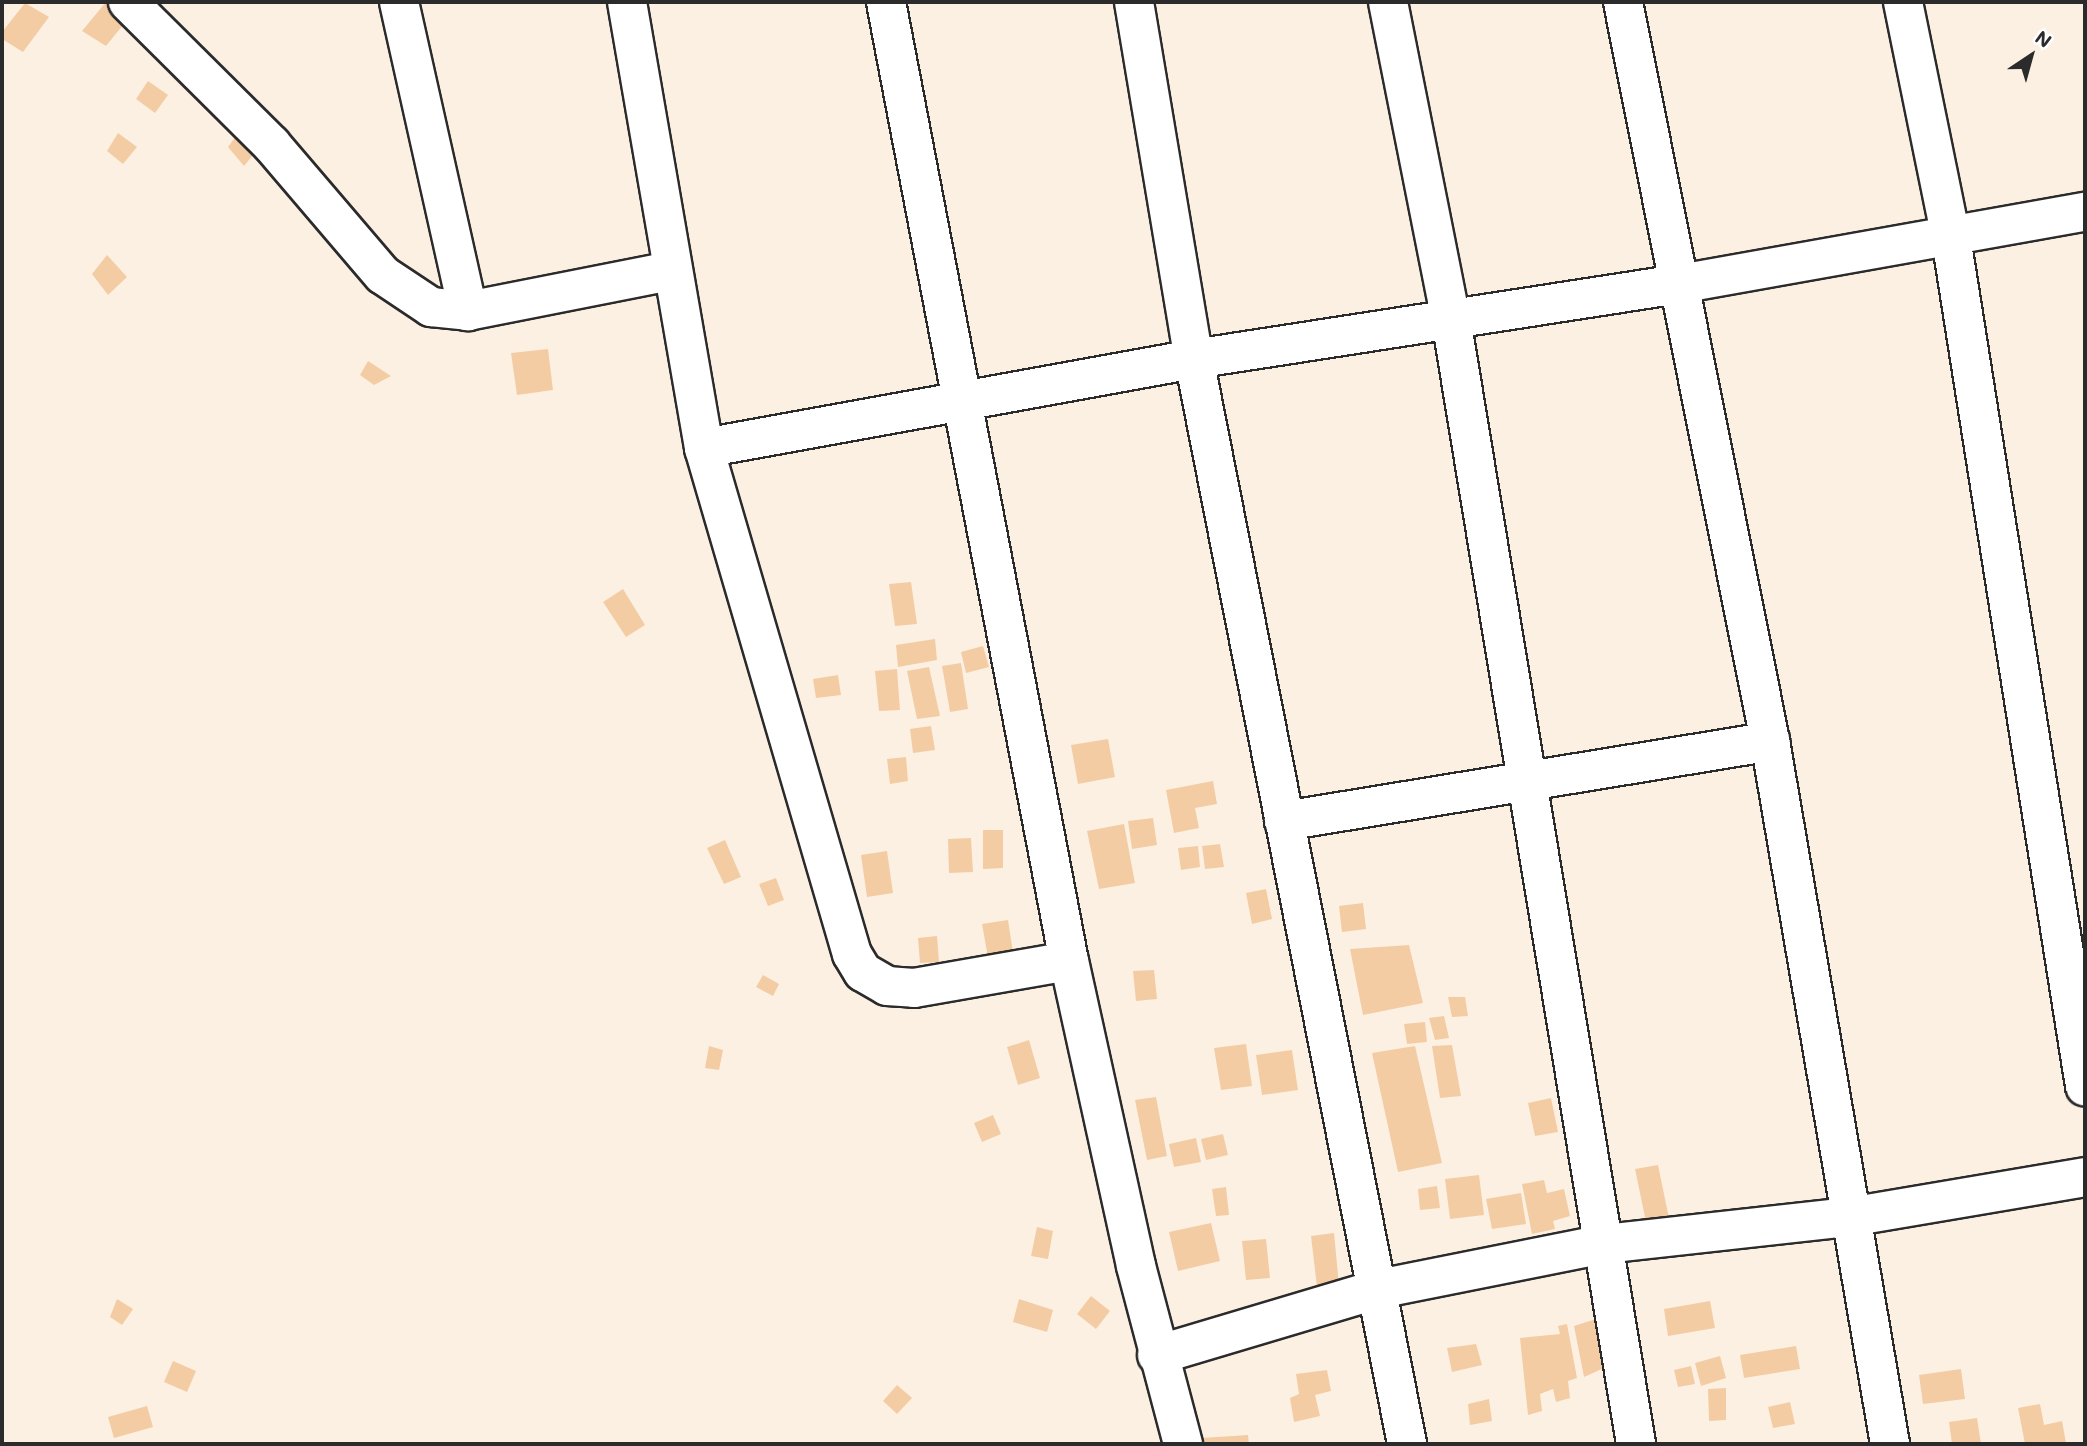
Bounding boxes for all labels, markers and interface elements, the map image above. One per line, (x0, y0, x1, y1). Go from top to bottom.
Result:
north arrow (1996, 21, 2066, 91)
text: N (2030, 24, 2057, 53)

